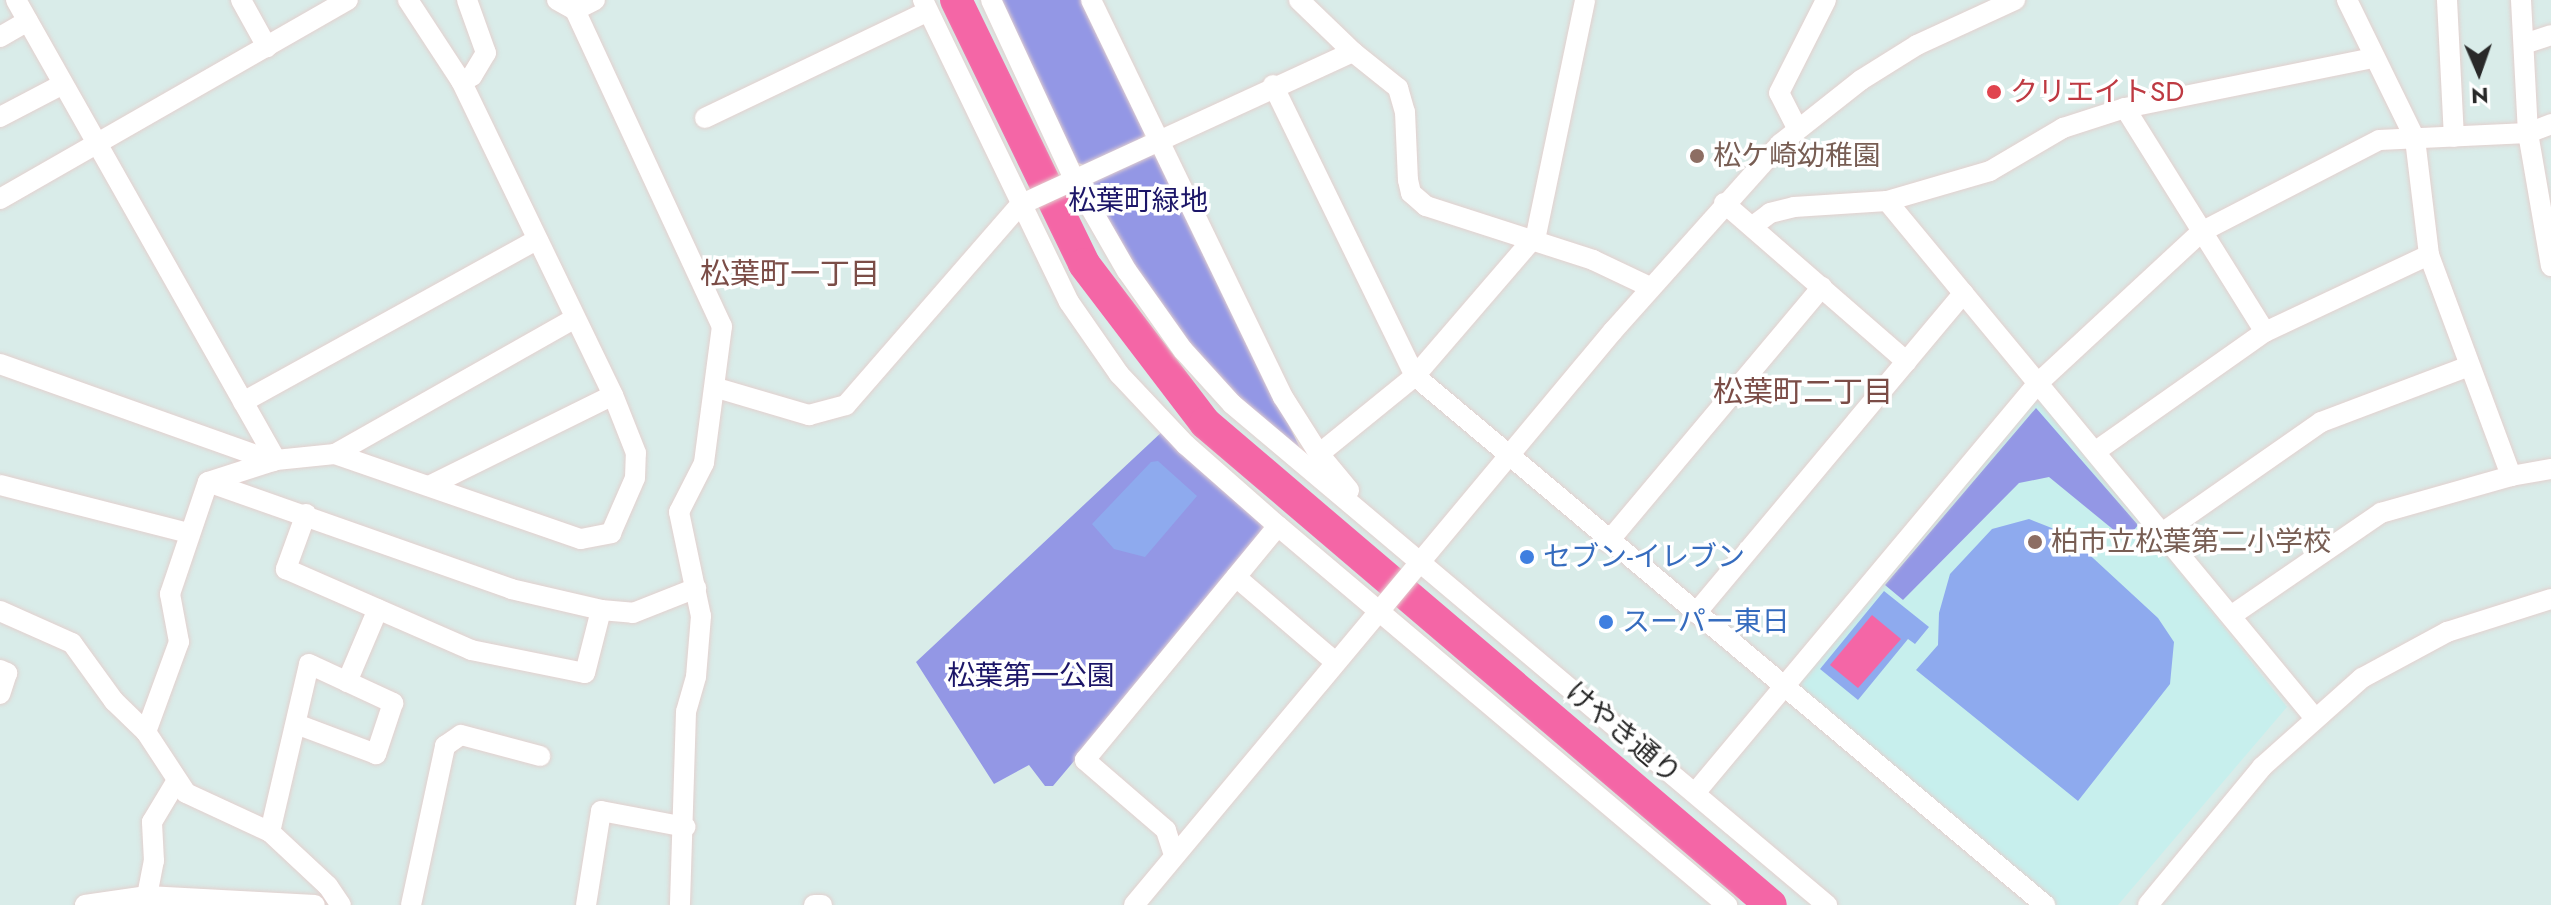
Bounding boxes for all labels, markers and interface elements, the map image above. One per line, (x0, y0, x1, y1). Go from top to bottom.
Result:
north arrow (2439, 32, 2519, 112)
place label: クリエイトSD (2010, 75, 2184, 109)
text: N (2471, 80, 2489, 112)
marker: クリエイトSD (1985, 83, 2003, 101)
place label: 松ケ崎幼稚園 (1713, 139, 1881, 173)
marker: 松ケ崎幼稚園 (1688, 147, 1706, 165)
park label: 松葉町緑地 (1068, 184, 1208, 218)
district label: 松葉町一丁目 (700, 256, 880, 292)
district label: 松葉町二丁目 (1713, 374, 1893, 410)
place label: 柏市立松葉第二小学校 (2051, 525, 2331, 559)
marker: 柏市立松葉第二小学校 (2026, 533, 2044, 551)
place label: セブン-イレブン (1543, 540, 1745, 574)
marker: セブン-イレブン (1518, 548, 1536, 566)
place label: スーパー東日 (1622, 605, 1790, 639)
marker: スーパー東日 (1597, 613, 1615, 631)
park label: 松葉第一公園 (947, 659, 1115, 693)
street label: けやき通り (1559, 675, 1687, 791)

